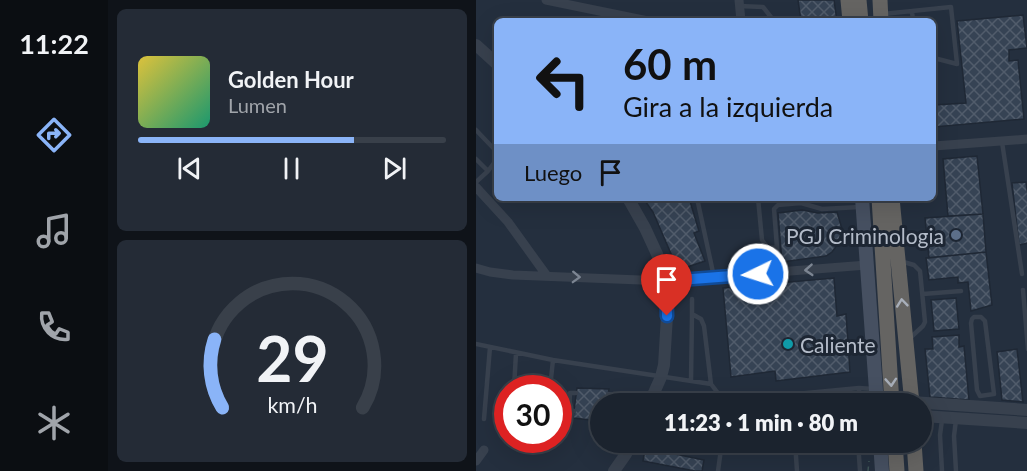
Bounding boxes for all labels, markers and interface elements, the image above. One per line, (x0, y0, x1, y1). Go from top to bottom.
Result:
text: 11:22 (19, 27, 89, 60)
text: 60 m (623, 39, 717, 89)
icon: left (524, 42, 602, 120)
text: Golden Hour (228, 66, 354, 93)
text: Gira a la izquierda (623, 90, 833, 123)
text: Lumen (228, 93, 287, 117)
icon: directions (33, 114, 75, 156)
icon: previous (173, 152, 206, 185)
icon: pause (275, 152, 308, 185)
icon: next (378, 152, 411, 185)
icon: arrive (594, 156, 627, 189)
text: Luego (524, 159, 582, 186)
icon: music (33, 210, 75, 252)
place label: PGJ Criminologia (786, 223, 944, 248)
marker: PGJ Criminologia (949, 228, 963, 242)
position arrow (726, 242, 790, 306)
pin (641, 254, 692, 316)
icon: arrive (650, 263, 683, 296)
one-way arrow (804, 263, 813, 276)
one-way arrow (571, 271, 580, 284)
one-way arrow (896, 299, 909, 308)
icon: phone (33, 306, 75, 348)
text: 29 (256, 320, 328, 395)
place label: Caliente (800, 332, 876, 357)
marker: Caliente (781, 337, 795, 351)
speed limit sign: 30 (494, 375, 572, 453)
one-way arrow (884, 378, 897, 387)
text: km/h (267, 392, 317, 418)
icon: climate (33, 402, 75, 444)
text: 11:23 · 1 min · 80 m (664, 409, 858, 436)

